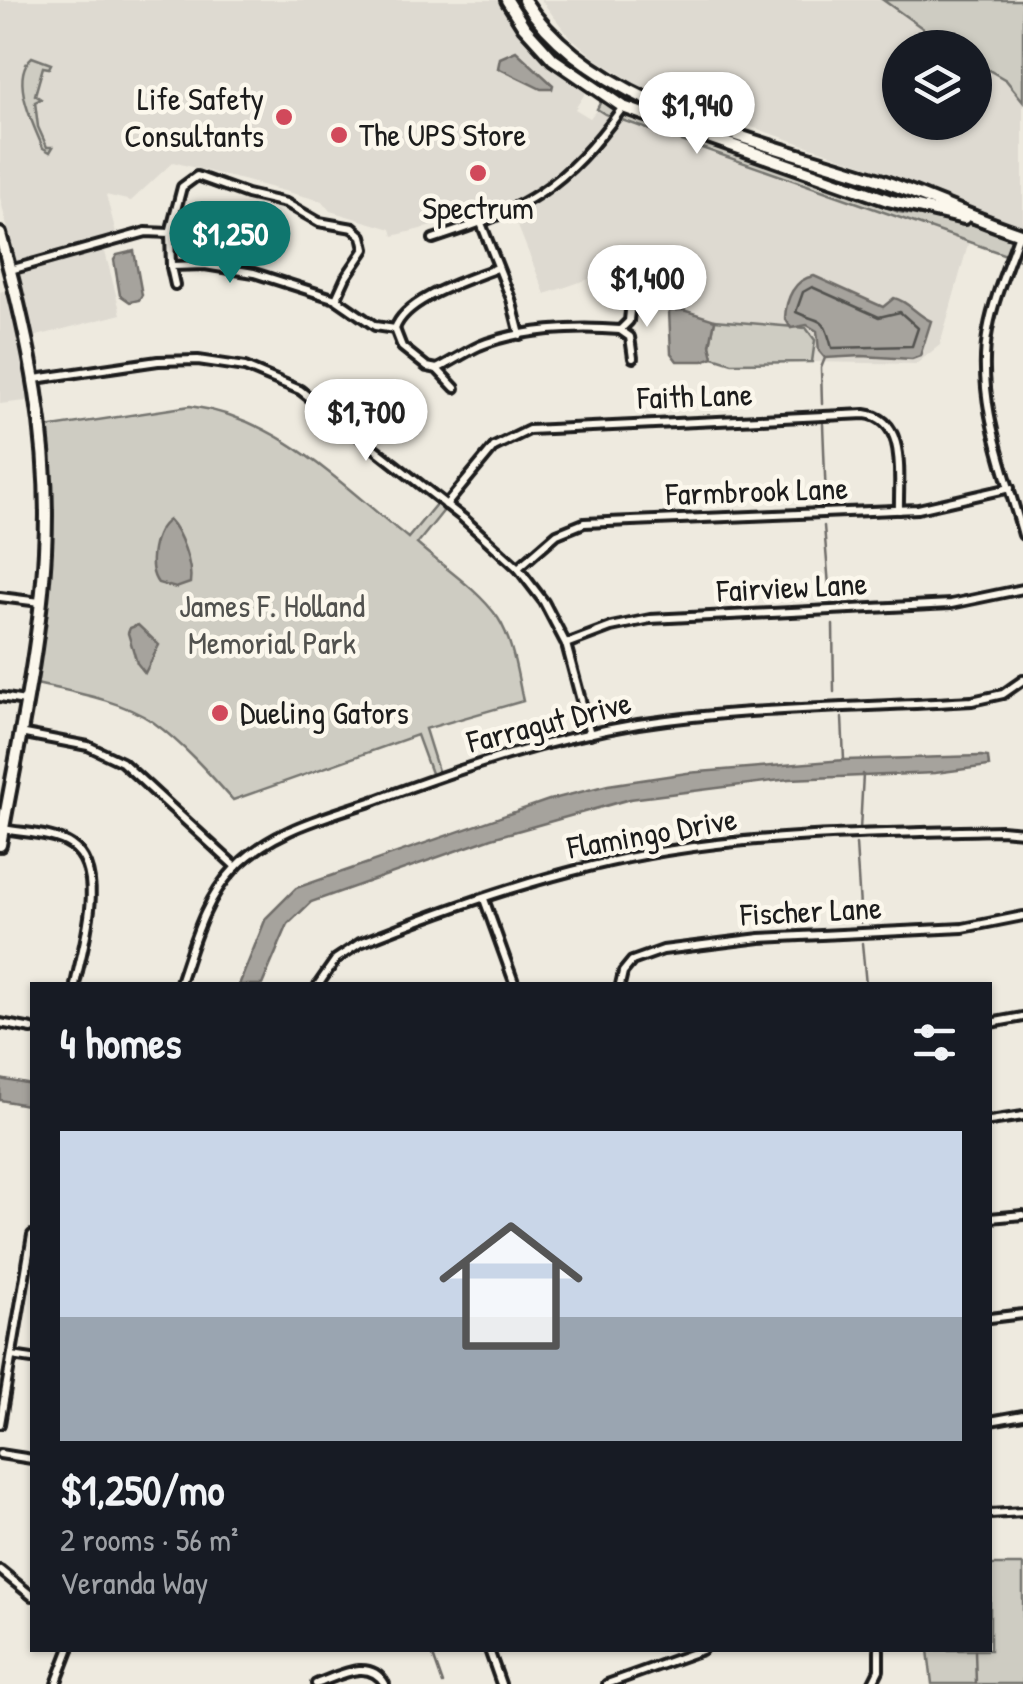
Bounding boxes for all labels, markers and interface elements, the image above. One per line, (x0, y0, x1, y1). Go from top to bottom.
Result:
map controls (882, 30, 992, 140)
button: layers (882, 30, 992, 140)
pin: $1,940 (616, 72, 778, 157)
place label: Life Safety Consultants (124, 77, 264, 157)
text: $1,940 (661, 83, 733, 126)
marker: Life Safety Consultants (273, 106, 295, 128)
place label: The UPS Store (359, 113, 526, 156)
marker: The UPS Store (328, 124, 350, 146)
marker: Spectrum (467, 162, 489, 184)
place label: Spectrum (422, 186, 534, 229)
pin: $1,250 (149, 201, 311, 286)
text: $1,250 (191, 212, 269, 255)
pin: $1,400 (566, 245, 728, 330)
text: $1,400 (610, 256, 684, 299)
street label: Faith Lane (636, 372, 754, 419)
pin: $1,700 (285, 379, 447, 464)
text: $1,700 (327, 390, 405, 433)
street label: Farmbrook Lane (664, 466, 849, 515)
street label: Fairview Lane (715, 561, 869, 612)
park label: James F. Holland Memorial Park (179, 584, 365, 664)
street label: Farragut Drive (462, 680, 636, 763)
place label: Dueling Gators (240, 691, 409, 734)
marker: Dueling Gators (209, 702, 231, 724)
street label: Flamingo Drive (563, 796, 740, 869)
street label: Fischer Lane (738, 885, 883, 936)
text: 4 homes (60, 1014, 181, 1071)
icon: filters (907, 1015, 962, 1070)
icon: home (421, 1196, 601, 1376)
text: $1,250/mo (60, 1461, 225, 1518)
text: 2 rooms · 56 m² (60, 1518, 238, 1561)
text: Veranda Way (60, 1561, 208, 1604)

